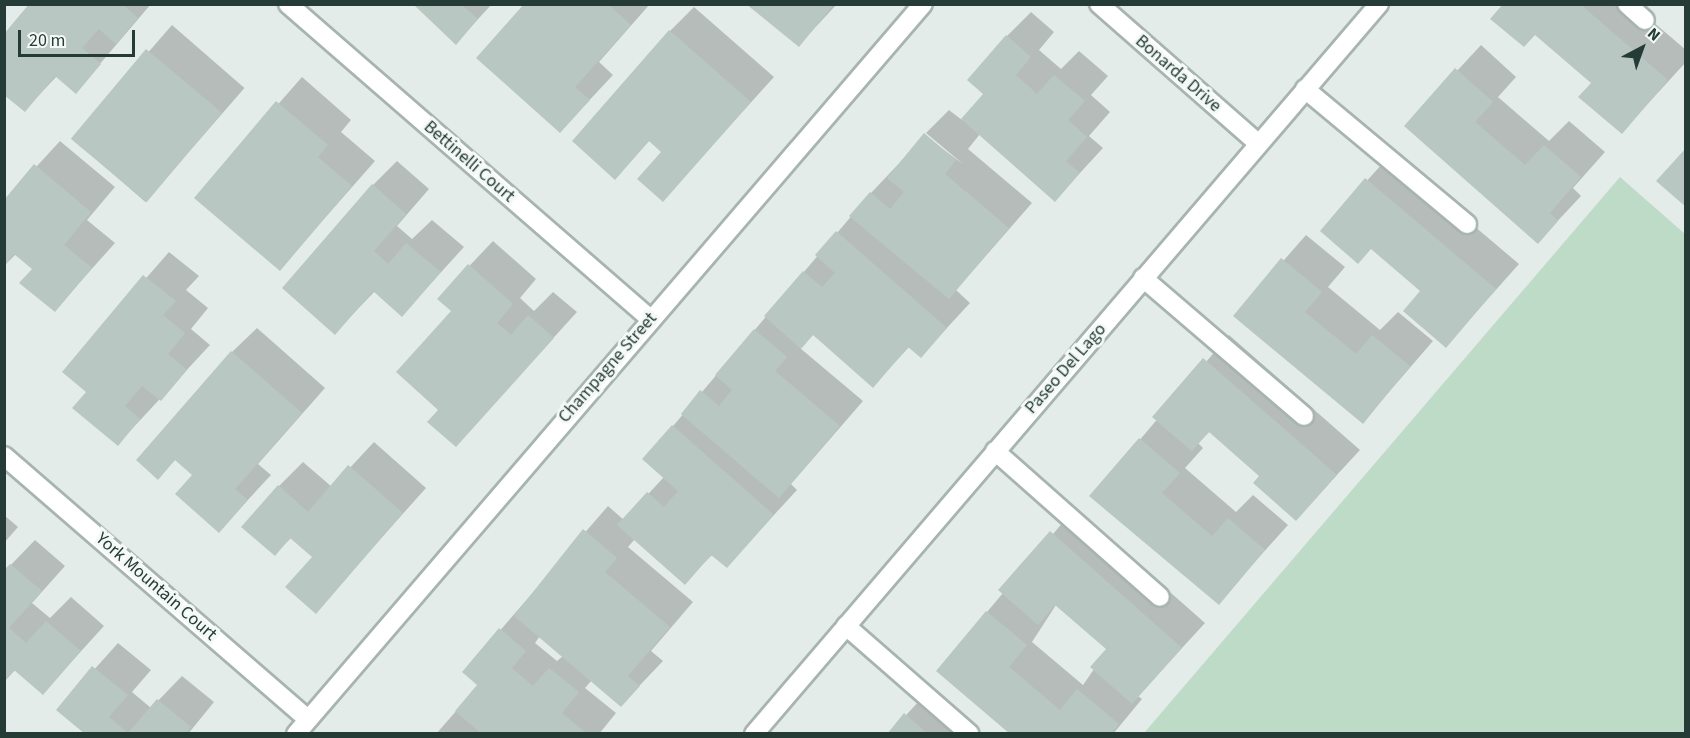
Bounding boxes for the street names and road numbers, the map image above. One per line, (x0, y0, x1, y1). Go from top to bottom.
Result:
street label: Bonarda Drive (1131, 31, 1225, 117)
street label: Bettinelli Court (419, 117, 519, 207)
street label: Champagne Street (554, 308, 662, 428)
street label: Paseo Del Lago (1021, 319, 1111, 419)
street label: York Mountain Court (91, 528, 221, 646)

